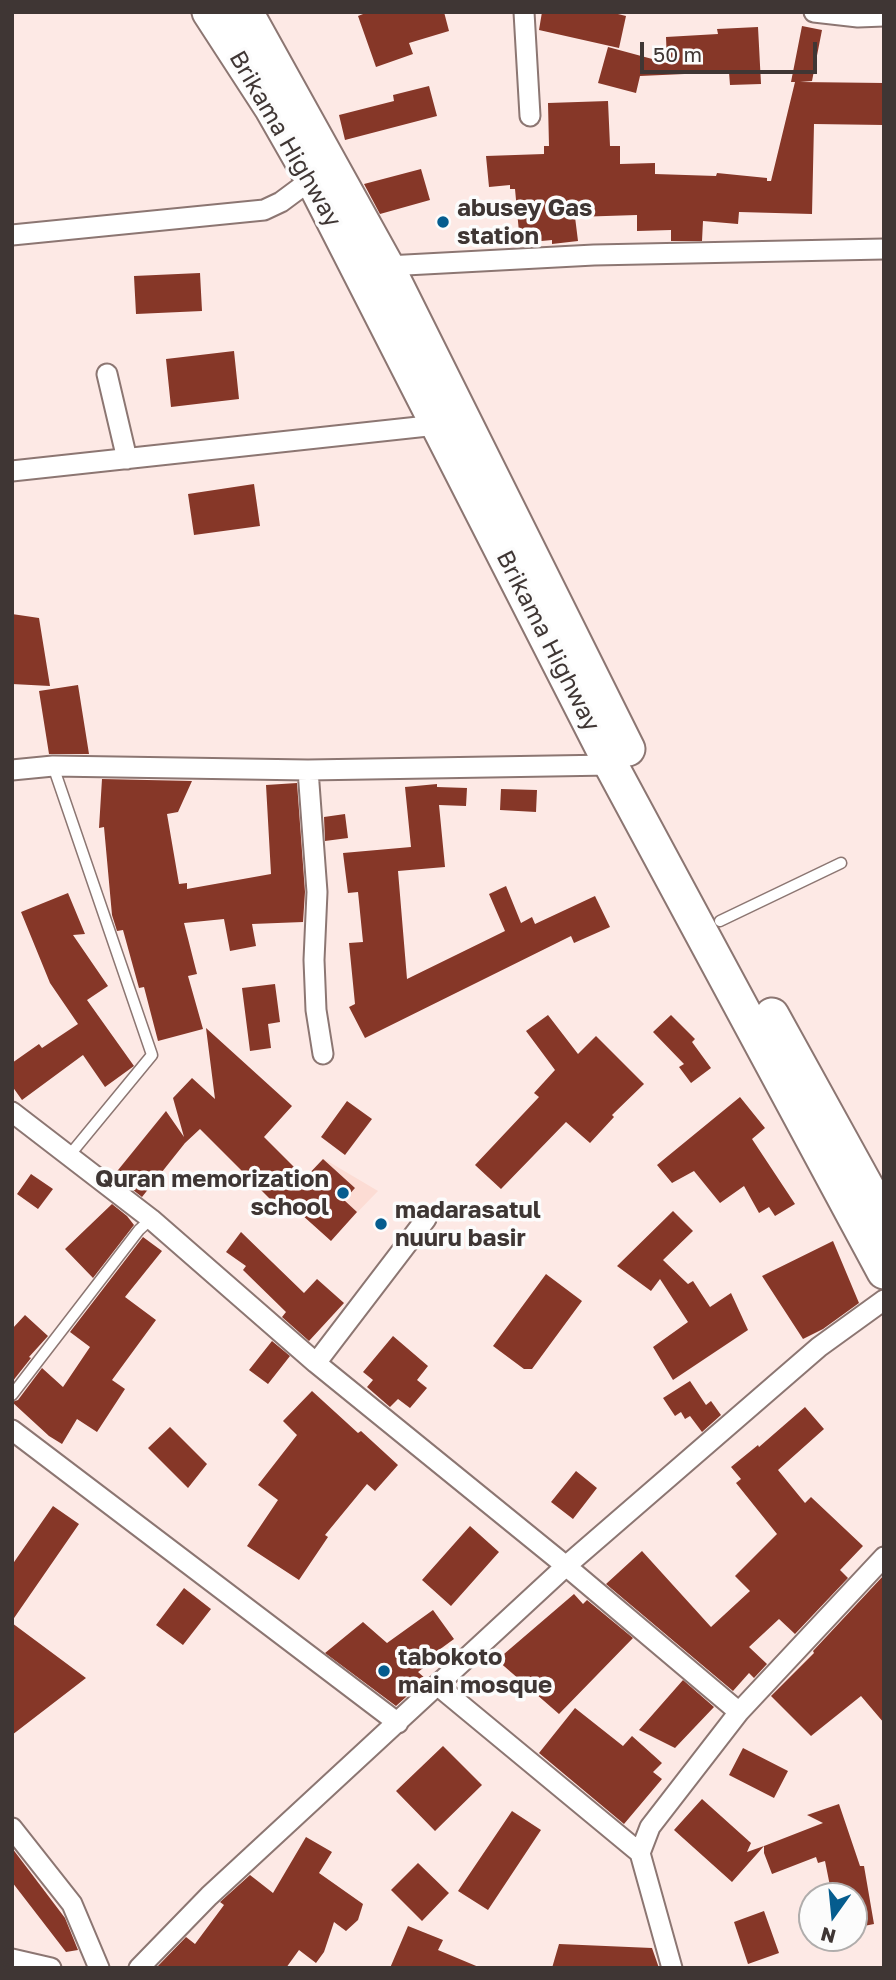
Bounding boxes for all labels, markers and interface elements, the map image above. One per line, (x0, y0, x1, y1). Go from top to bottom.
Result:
scale bar (644, 28, 821, 72)
text: 50 m (653, 41, 702, 67)
street label: Brikama Highway (223, 46, 347, 232)
place label: abusey Gas station (457, 194, 592, 250)
marker: abusey Gas station (435, 214, 451, 230)
street label: Brikama Highway (490, 546, 606, 736)
place label: Quran memorization school (95, 1165, 329, 1221)
marker: Quran memorization school (335, 1185, 351, 1201)
place label: madarasatul nuuru basir (395, 1196, 541, 1252)
marker: madarasatul nuuru basir (373, 1216, 389, 1232)
place label: tabokoto main mosque (398, 1643, 552, 1699)
marker: tabokoto main mosque (376, 1663, 392, 1679)
north arrow (798, 1882, 868, 1952)
text: N (818, 1923, 838, 1949)

